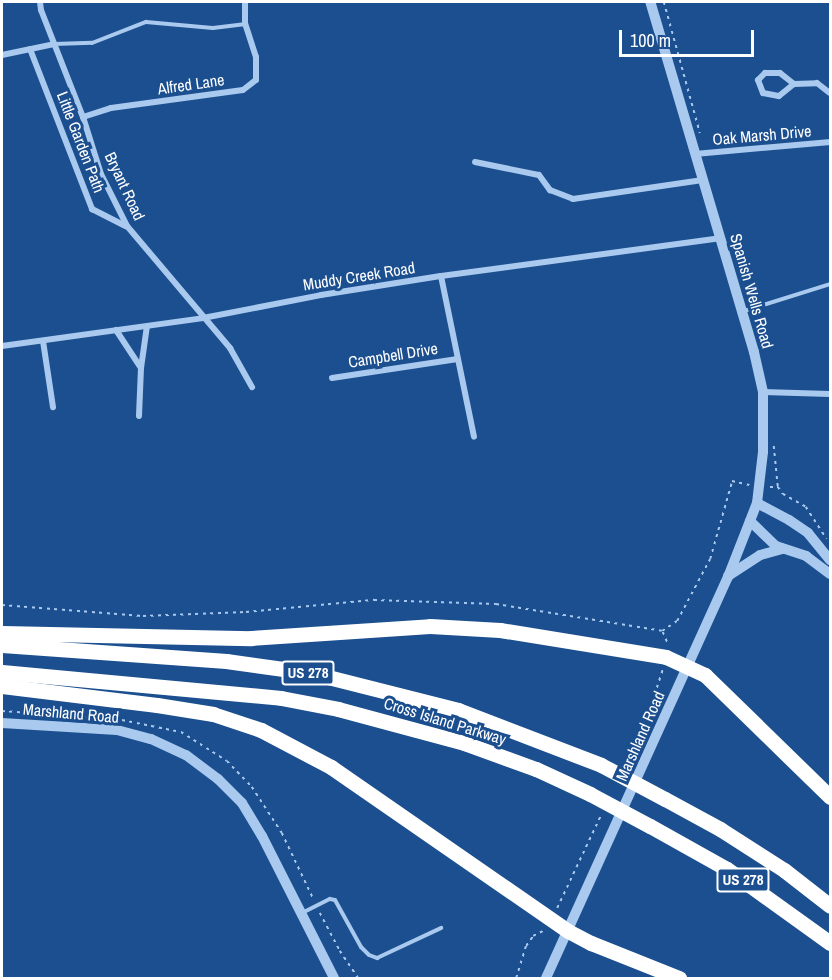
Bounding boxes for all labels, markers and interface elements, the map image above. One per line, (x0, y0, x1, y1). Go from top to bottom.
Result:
scale bar (622, 18, 757, 56)
text: 100 m (630, 28, 671, 53)
street label: Alfred Lane (156, 70, 226, 98)
street label: Little Garden Path (53, 89, 109, 195)
street label: Oak Marsh Drive (712, 121, 812, 149)
street label: Bryant Road (101, 149, 149, 223)
street label: Spanish Wells Road (726, 231, 778, 351)
street label: Muddy Creek Road (302, 258, 416, 294)
street label: Campbell Drive (347, 338, 439, 372)
road number: US 278 (281, 661, 335, 685)
street label: Marshland Road (612, 688, 668, 784)
street label: Cross Island Parkway (382, 693, 508, 749)
street label: Marshland Road (22, 699, 120, 727)
road number: US 278 (716, 868, 770, 892)

